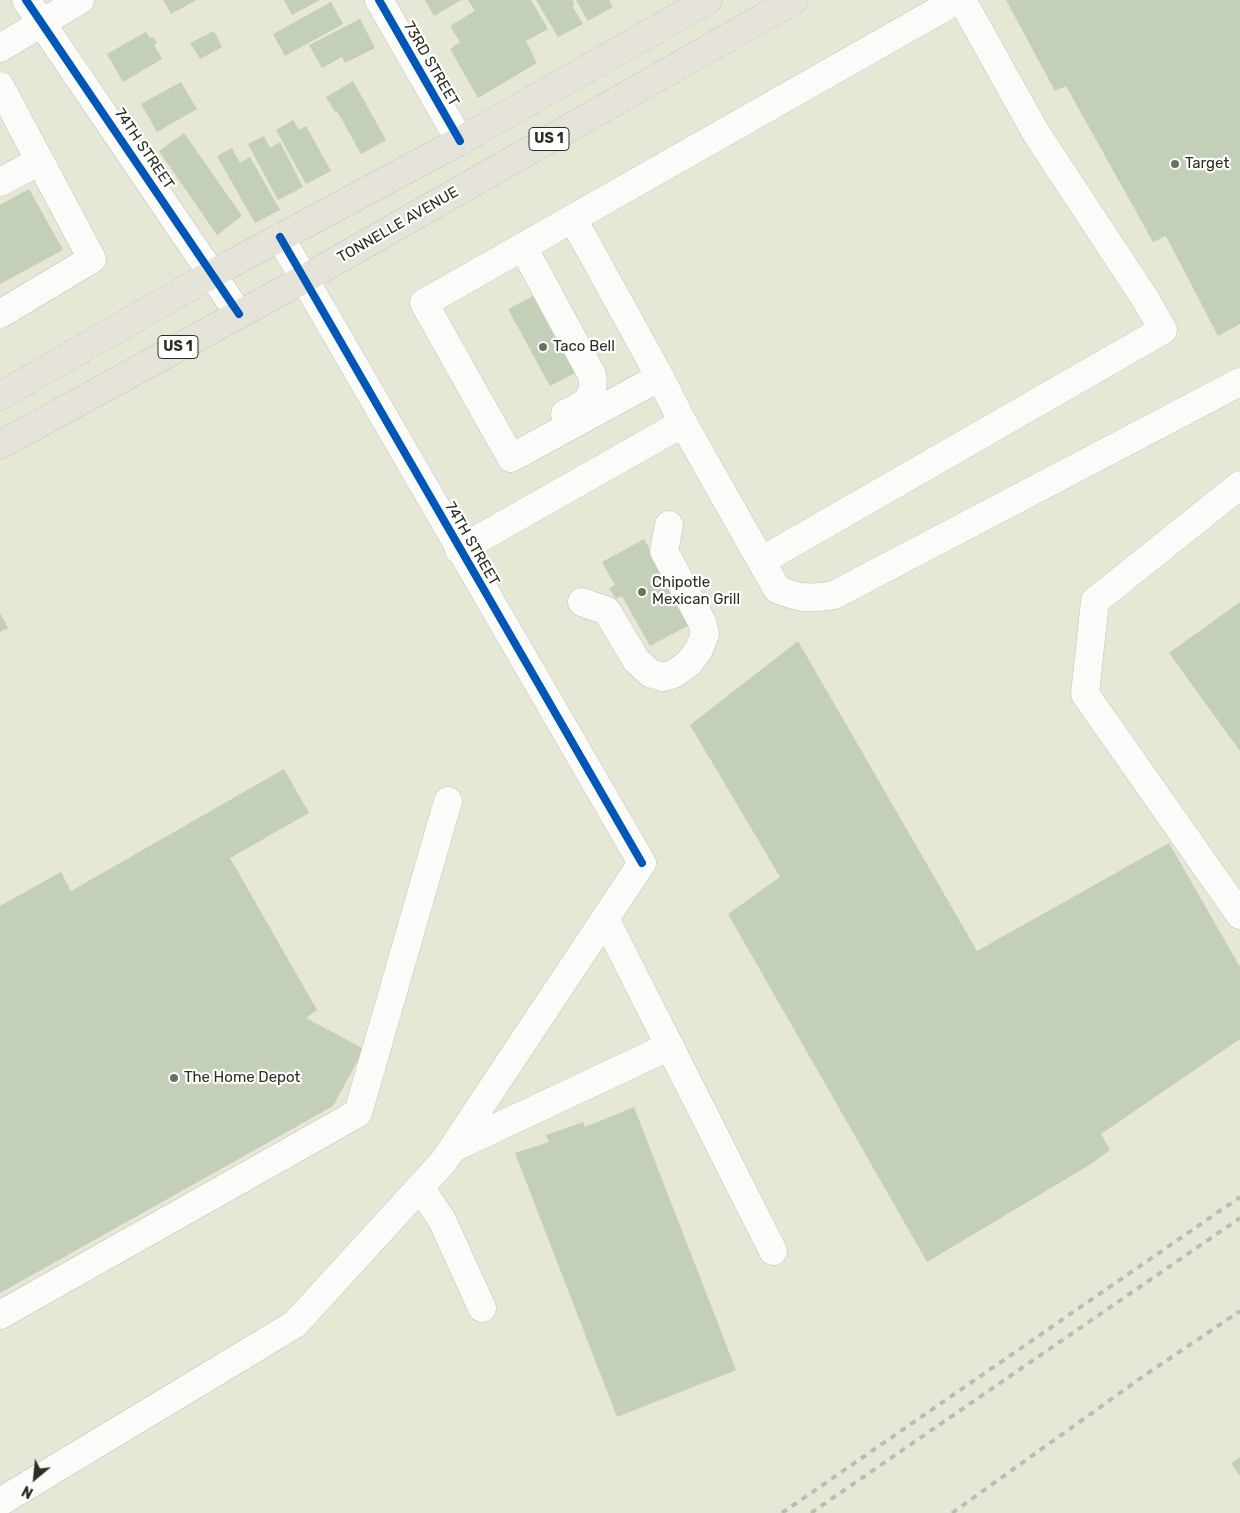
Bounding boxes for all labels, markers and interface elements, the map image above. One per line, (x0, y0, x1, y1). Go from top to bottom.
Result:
street label: 73RD STREET (399, 18, 463, 110)
street label: 74TH STREET (110, 105, 178, 193)
road number: US 1 (529, 128, 569, 150)
place label: Target (1185, 155, 1229, 173)
marker: Target (1169, 158, 1181, 170)
street label: TONNELLE AVENUE (334, 183, 462, 267)
road number: US 1 (158, 336, 198, 358)
place label: Taco Bell (553, 338, 615, 356)
marker: Taco Bell (537, 341, 549, 353)
street label: 74TH STREET (441, 499, 503, 589)
place label: Chipotle Mexican Grill (652, 574, 740, 609)
marker: Chipotle Mexican Grill (636, 586, 648, 598)
place label: The Home Depot (184, 1069, 300, 1087)
marker: The Home Depot (168, 1072, 180, 1084)
north arrow (10, 1453, 60, 1503)
text: N (19, 1482, 36, 1502)

